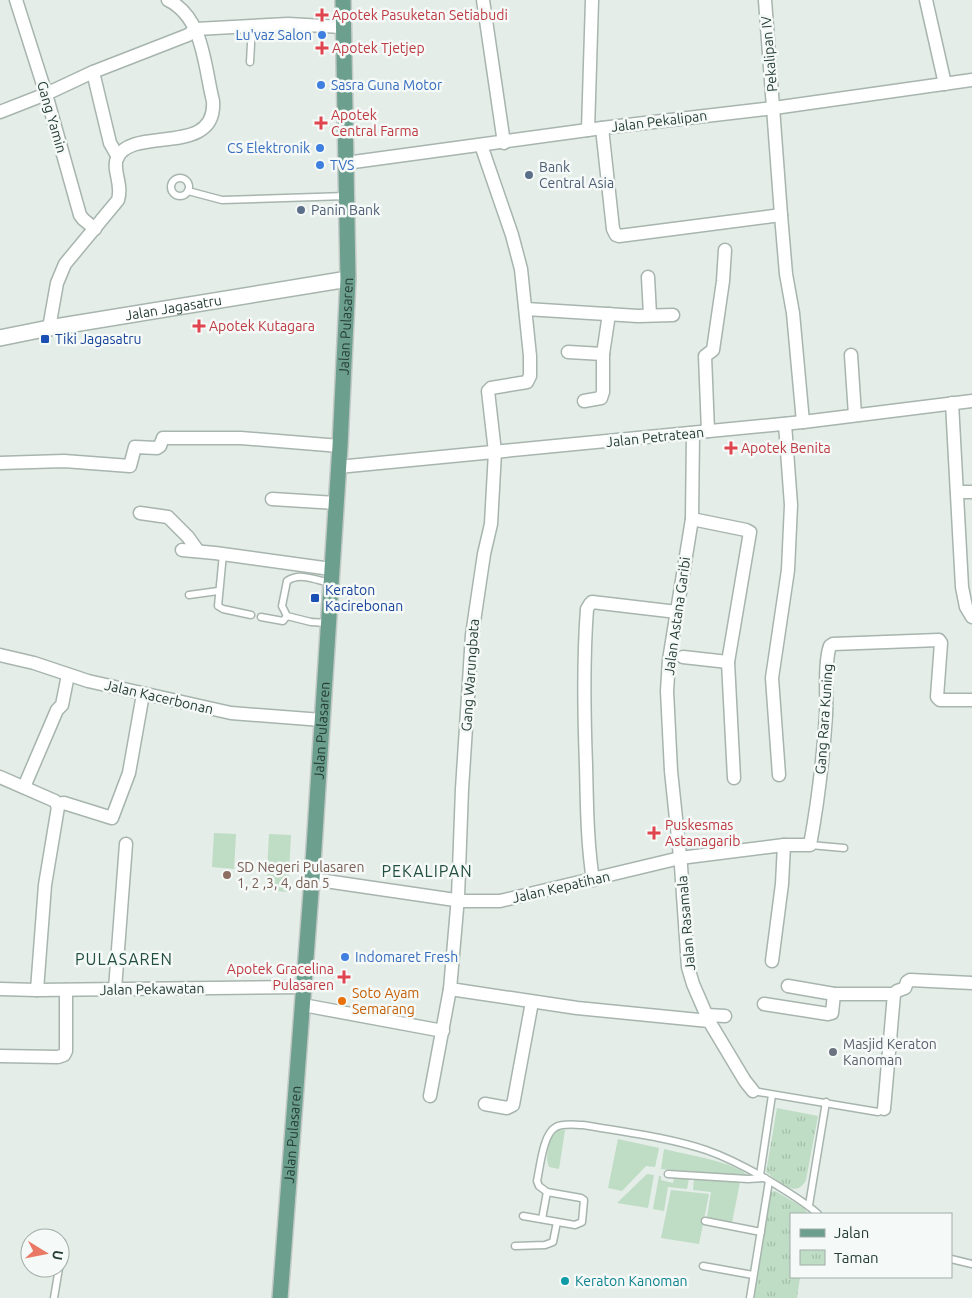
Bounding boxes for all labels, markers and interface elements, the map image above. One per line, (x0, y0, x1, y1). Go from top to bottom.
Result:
place label: Apotek Pasuketan Setiabudi (332, 7, 508, 23)
marker: Apotek Pasuketan Setiabudi (316, 9, 328, 21)
street label: Pekalipan IV (758, 15, 780, 93)
place label: Lu'vaz Salon (235, 27, 312, 43)
marker: Lu'vaz Salon (316, 29, 328, 41)
place label: Apotek Tjetjep (332, 40, 425, 56)
marker: Apotek Tjetjep (316, 42, 328, 54)
place label: Sasra Guna Motor (331, 77, 443, 93)
street label: Gang Yamin (34, 79, 70, 155)
marker: Sasra Guna Motor (315, 79, 327, 91)
place label: Apotek Central Farma (331, 107, 419, 139)
street label: Jalan Pekalipan (610, 107, 708, 135)
marker: Apotek Central Farma (315, 117, 327, 129)
place label: CS Elektronik (227, 140, 310, 156)
marker: CS Elektronik (314, 142, 326, 154)
place label: TVS (330, 157, 354, 173)
marker: TVS (314, 159, 326, 171)
place label: Bank Central Asia (539, 159, 614, 191)
marker: Bank Central Asia (523, 169, 535, 181)
place label: Panin Bank (311, 202, 380, 218)
marker: Panin Bank (295, 204, 307, 216)
street label: Jalan Pulasaren (335, 277, 356, 375)
street label: Jalan Jagasatru (124, 292, 223, 323)
place label: Apotek Kutagara (209, 318, 315, 334)
marker: Apotek Kutagara (193, 320, 205, 332)
place label: Tiki Jagasatru (55, 331, 142, 347)
marker: Tiki Jagasatru (39, 333, 51, 345)
street label: Jalan Petratean (605, 424, 705, 450)
place label: Apotek Benita (741, 440, 831, 456)
marker: Apotek Benita (725, 442, 737, 454)
street label: Jalan Astana Garibi (661, 556, 693, 676)
place label: Keraton Kacirebonan (325, 582, 403, 614)
marker: Keraton Kacirebonan (309, 592, 321, 604)
street label: Gang Warungbata (458, 618, 482, 732)
street label: Gang Rara Kuning (812, 663, 836, 775)
street label: Jalan Kacerbonan (103, 677, 215, 717)
street label: Jalan Pulasaren (310, 681, 333, 780)
place label: Puskesmas Astanagarib (665, 817, 740, 849)
marker: Puskesmas Astanagarib (647, 826, 661, 840)
place label: SD Negeri Pulasaren 1, 2 ,3, 4, dan 5 (237, 859, 364, 891)
district label: PEKALIPAN (381, 862, 473, 880)
street label: Jalan Kepatihan (511, 868, 611, 906)
marker: SD Negeri Pulasaren 1, 2 ,3, 4, dan 5 (221, 869, 233, 881)
street label: Jalan Rasamala (674, 875, 698, 971)
place label: Indomaret Fresh (355, 949, 458, 965)
district label: PULASAREN (75, 950, 173, 968)
marker: Indomaret Fresh (339, 951, 351, 963)
place label: Apotek Gracelina Pulasaren (227, 961, 334, 993)
marker: Apotek Gracelina Pulasaren (338, 971, 350, 983)
street label: Jalan Pekawatan (99, 980, 205, 998)
place label: Soto Ayam Semarang (352, 985, 419, 1017)
marker: Soto Ayam Semarang (336, 995, 348, 1007)
place label: Masjid Keraton Kanoman (843, 1036, 937, 1068)
marker: Masjid Keraton Kanoman (827, 1046, 839, 1058)
street label: Jalan Pulasaren (281, 1085, 304, 1184)
legend (790, 1213, 952, 1278)
text: Jalan (834, 1224, 869, 1241)
north arrow (20, 1228, 70, 1278)
text: U (49, 1249, 67, 1261)
text: Taman (834, 1249, 879, 1266)
place label: Keraton Kanoman (575, 1273, 688, 1289)
marker: Keraton Kanoman (559, 1275, 571, 1287)

